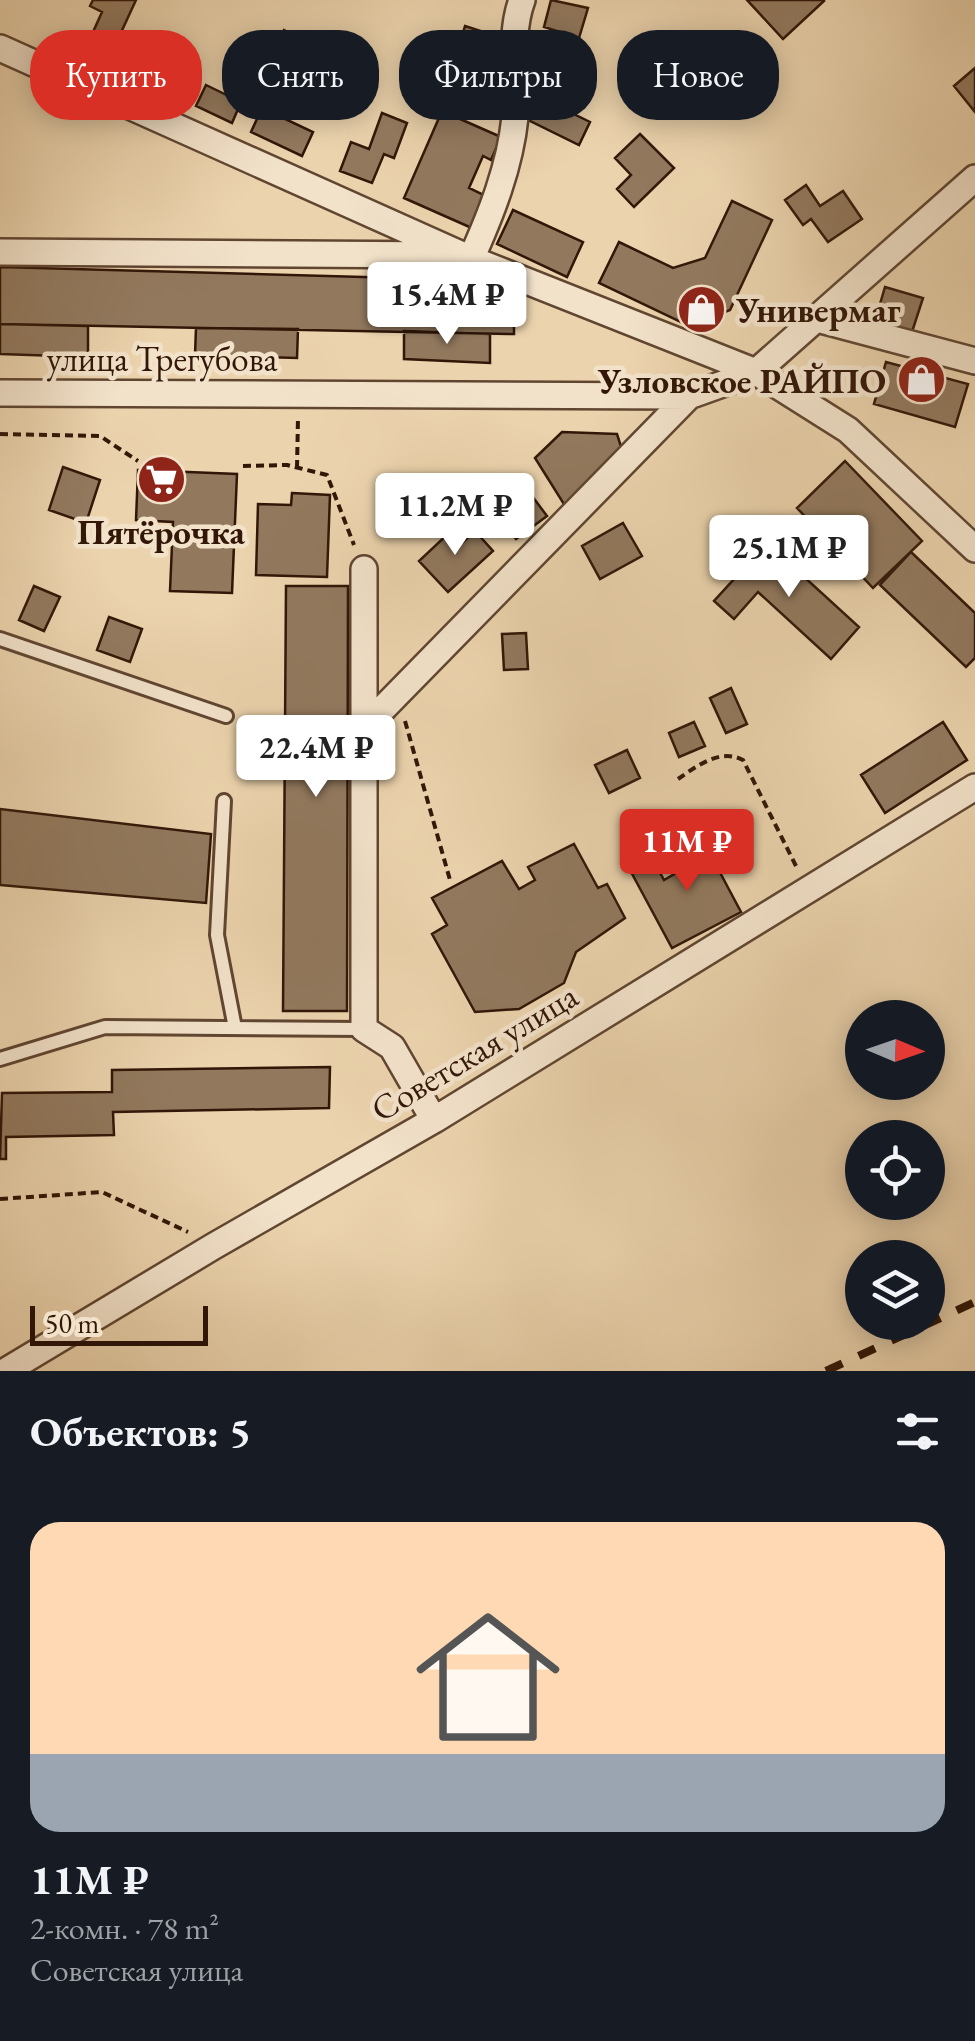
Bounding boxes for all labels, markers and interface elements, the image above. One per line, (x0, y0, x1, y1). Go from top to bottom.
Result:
chip: Купить (30, 30, 202, 120)
chip: Снять (222, 30, 379, 120)
chip: Фильтры (399, 30, 597, 120)
chip: Новое (617, 30, 779, 120)
pin: 15.4M ₽ (355, 262, 539, 347)
text: 15.4M ₽ (389, 273, 505, 315)
shop icon: Универмаг (675, 283, 727, 335)
place label: Универмаг (735, 287, 901, 332)
street label: улица Трегубова (47, 336, 277, 382)
shop icon: Узловское РАЙПО (895, 354, 947, 406)
place label: Узловское РАЙПО (597, 358, 886, 403)
supermarket icon: Пятёрочка (135, 453, 187, 505)
pin: 11.2M ₽ (363, 473, 547, 558)
text: 11.2M ₽ (397, 484, 513, 526)
place label: Пятёрочка (77, 509, 245, 554)
pin: 25.1M ₽ (697, 515, 881, 600)
text: 25.1M ₽ (731, 526, 847, 568)
pin: 22.4M ₽ (224, 715, 408, 800)
text: 22.4M ₽ (258, 726, 374, 768)
pin: 11M ₽ (617, 809, 757, 894)
text: 11M ₽ (642, 820, 732, 862)
street label: Советская улица (362, 973, 586, 1132)
north arrow (845, 1000, 945, 1100)
map controls (845, 1000, 945, 1340)
button: locate (845, 1120, 945, 1220)
button: layers (845, 1240, 945, 1340)
scale bar (30, 1301, 208, 1346)
text: 50 m (45, 1305, 99, 1341)
text: Объектов: 5 (30, 1404, 251, 1459)
icon: filters (890, 1404, 945, 1459)
icon: home (398, 1587, 578, 1767)
text: 11M ₽ (30, 1852, 149, 1907)
text: 2-комн. · 78 m² (30, 1907, 219, 1949)
text: Советская улица (30, 1949, 243, 1991)

